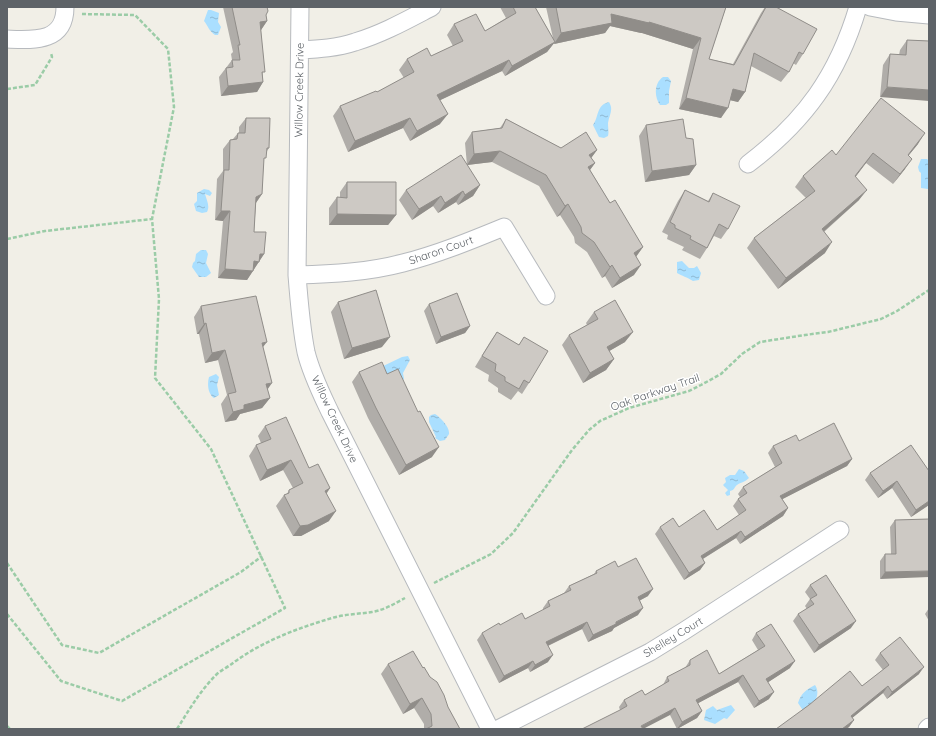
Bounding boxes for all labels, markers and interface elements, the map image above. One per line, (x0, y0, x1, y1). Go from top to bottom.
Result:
street label: Willow Creek Drive (291, 42, 307, 138)
street label: Sharon Court (407, 232, 475, 268)
street label: Oak Parkway Trail (609, 370, 701, 414)
street label: Willow Creek Drive (309, 373, 361, 465)
street label: Shelley Court (641, 614, 706, 660)

